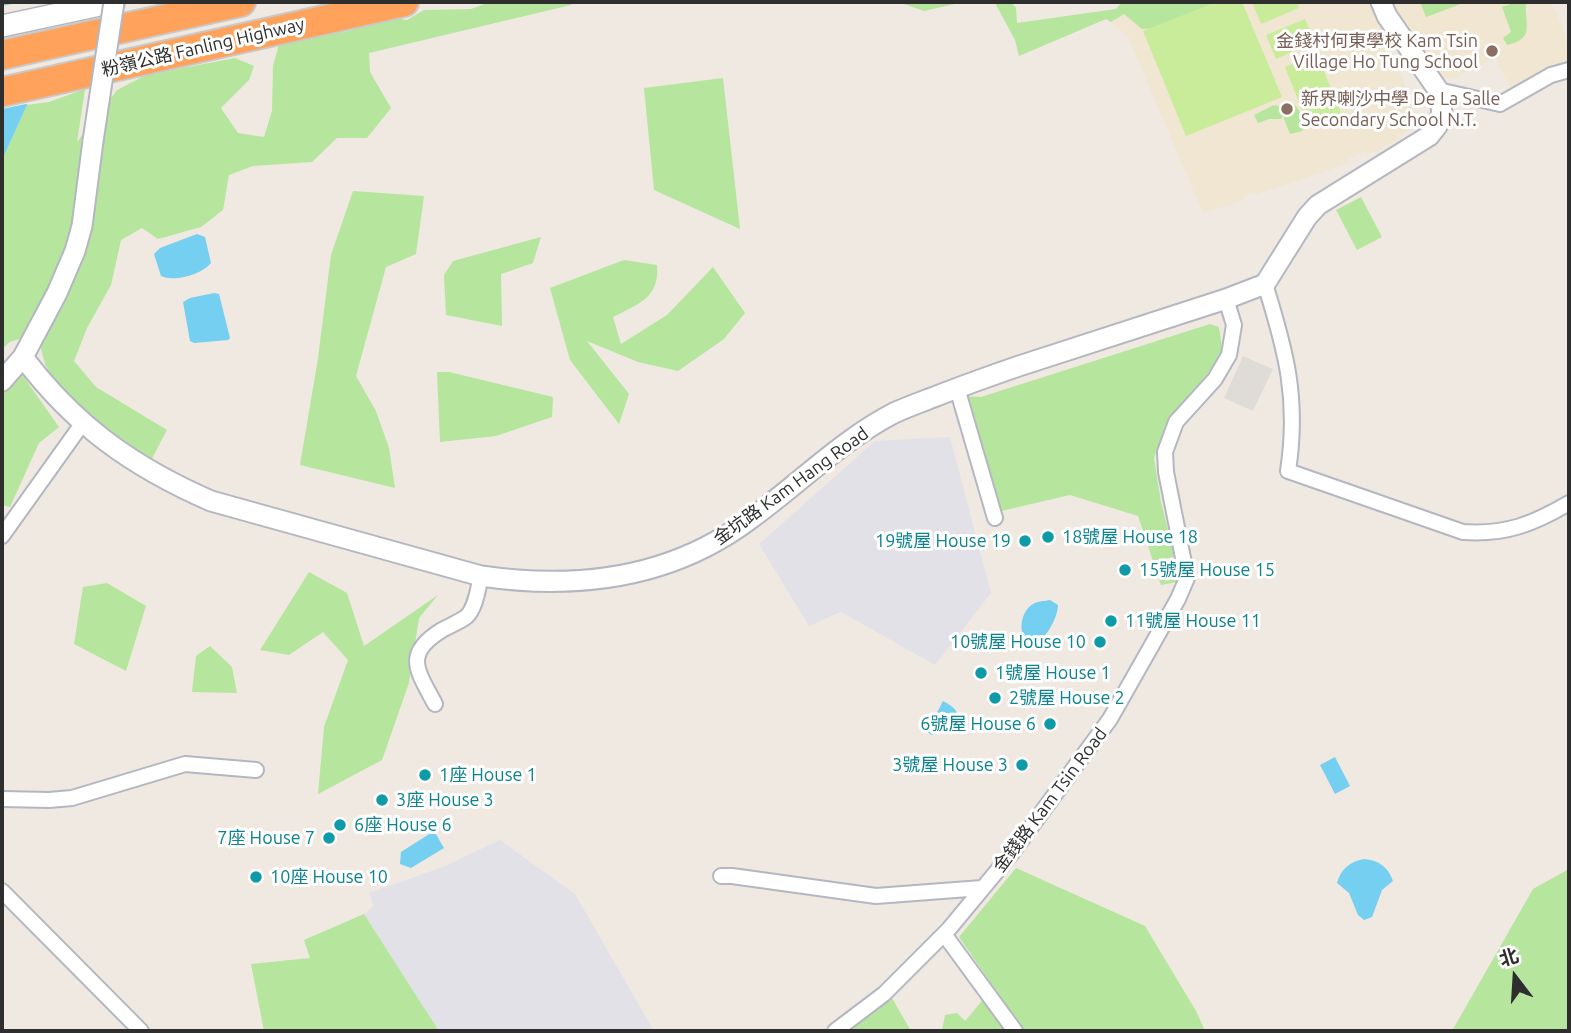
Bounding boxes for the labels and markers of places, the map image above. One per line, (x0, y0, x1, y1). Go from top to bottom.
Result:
place label: 金錢村何東學校 Kam Tsin Village Ho Tung School (1276, 30, 1478, 72)
marker: 金錢村何東學校 Kam Tsin Village Ho Tung School (1484, 43, 1500, 59)
place label: 新界喇沙中學 De La Salle Secondary School N.T. (1301, 88, 1501, 130)
marker: 新界喇沙中學 De La Salle Secondary School N.T. (1279, 101, 1295, 117)
place label: 18號屋 House 18 (1062, 526, 1198, 548)
marker: 18號屋 House 18 (1040, 529, 1056, 545)
place label: 19號屋 House 19 (875, 530, 1011, 552)
marker: 19號屋 House 19 (1017, 533, 1033, 549)
place label: 15號屋 House 15 (1139, 559, 1275, 581)
marker: 15號屋 House 15 (1117, 562, 1133, 578)
place label: 11號屋 House 11 (1125, 610, 1261, 632)
marker: 11號屋 House 11 (1103, 613, 1119, 629)
place label: 10號屋 House 10 (950, 631, 1086, 653)
marker: 10號屋 House 10 (1092, 634, 1108, 650)
place label: 1號屋 House 1 (995, 662, 1111, 684)
marker: 1號屋 House 1 (973, 665, 989, 681)
place label: 2號屋 House 2 (1009, 687, 1125, 709)
marker: 2號屋 House 2 (987, 690, 1003, 706)
place label: 6號屋 House 6 (920, 713, 1036, 735)
marker: 6號屋 House 6 (1042, 716, 1058, 732)
place label: 3號屋 House 3 (892, 754, 1008, 776)
marker: 3號屋 House 3 (1014, 757, 1030, 773)
place label: 1座 House 1 (439, 764, 537, 786)
marker: 1座 House 1 (417, 767, 433, 783)
place label: 3座 House 3 (396, 789, 494, 811)
marker: 3座 House 3 (374, 792, 390, 808)
place label: 6座 House 6 (354, 814, 452, 836)
marker: 6座 House 6 (332, 817, 348, 833)
place label: 7座 House 7 (217, 827, 315, 849)
marker: 7座 House 7 (321, 830, 337, 846)
place label: 10座 House 10 (270, 866, 388, 888)
marker: 10座 House 10 (248, 869, 264, 885)

